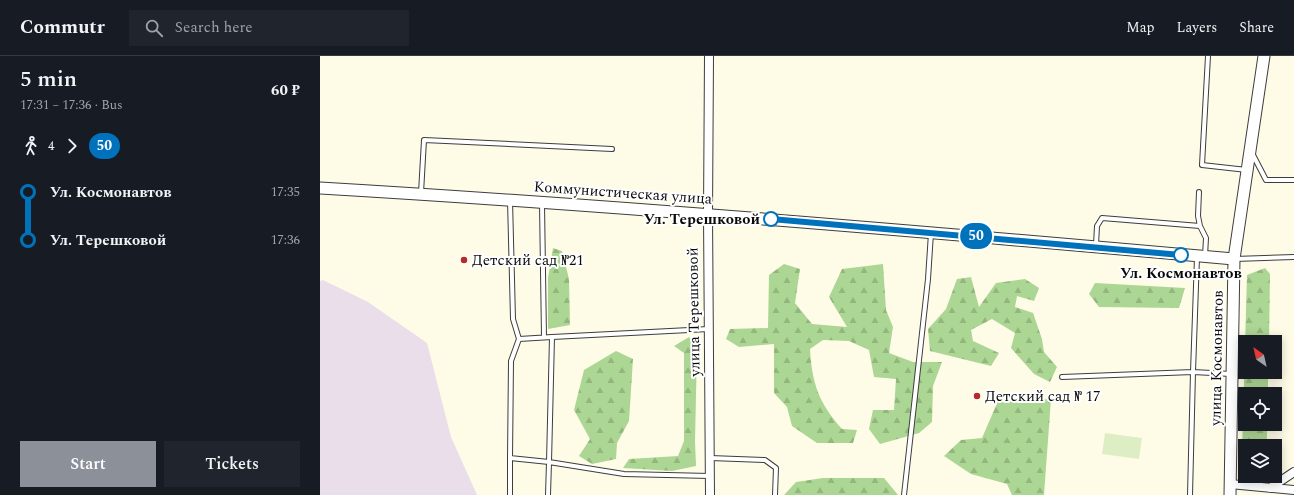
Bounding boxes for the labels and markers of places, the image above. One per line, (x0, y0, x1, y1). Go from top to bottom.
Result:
place label: Ул. Терешковой (644, 208, 760, 231)
marker: Ул. Терешковой (763, 211, 779, 227)
marker: Ул. Космонавтов (1173, 247, 1189, 263)
place label: Детский сад №21 (472, 249, 584, 272)
marker: Детский сад №21 (459, 255, 469, 265)
place label: Ул. Космонавтов (1120, 262, 1242, 285)
place label: Детский сад № 17 (985, 385, 1100, 408)
marker: Детский сад № 17 (972, 391, 982, 401)

